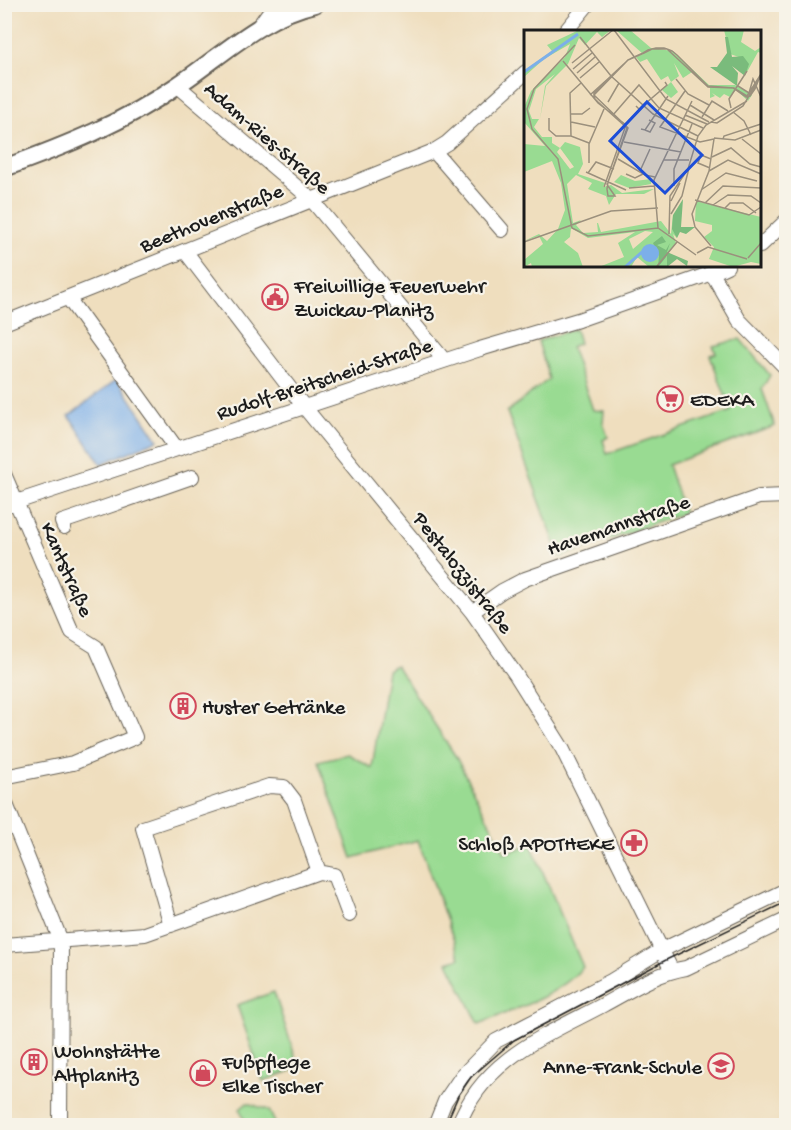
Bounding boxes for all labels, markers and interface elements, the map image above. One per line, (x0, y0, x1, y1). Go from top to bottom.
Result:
inset map (524, 30, 761, 267)
street label: Adam-Ries-Straße (197, 78, 335, 202)
street label: Beethovenstraße (136, 180, 289, 261)
place label: Freiwillige Feuerwehr Zwickau-Planitz (293, 276, 487, 325)
public building icon: Freiwillige Feuerwehr Zwickau-Planitz (260, 282, 290, 312)
street label: Rudolf-Breitscheid-Straße (214, 334, 437, 428)
supermarket icon: EDEKA (655, 384, 685, 414)
place label: EDEKA (690, 390, 755, 415)
street label: Havemannstraße (544, 491, 695, 563)
street label: Pestalozzistraße (405, 507, 517, 641)
street label: Kantstraße (33, 519, 97, 623)
building icon: Huster Getränke (168, 691, 198, 721)
place label: Huster Getränke (202, 697, 346, 722)
pharmacy icon: Schloß APOTHEKE (619, 828, 649, 858)
place label: Schloß APOTHEKE (458, 834, 615, 859)
place label: Wohnstätte Altplanitz (54, 1041, 161, 1090)
building icon: Wohnstätte Altplanitz (19, 1047, 49, 1077)
school or university icon: Anne-Frank-Schule (706, 1051, 736, 1081)
place label: Fußpflege Elke Tischer (221, 1052, 324, 1101)
place label: Anne-Frank-Schule (543, 1057, 703, 1082)
shop icon: Fußpflege Elke Tischer (188, 1058, 218, 1088)

